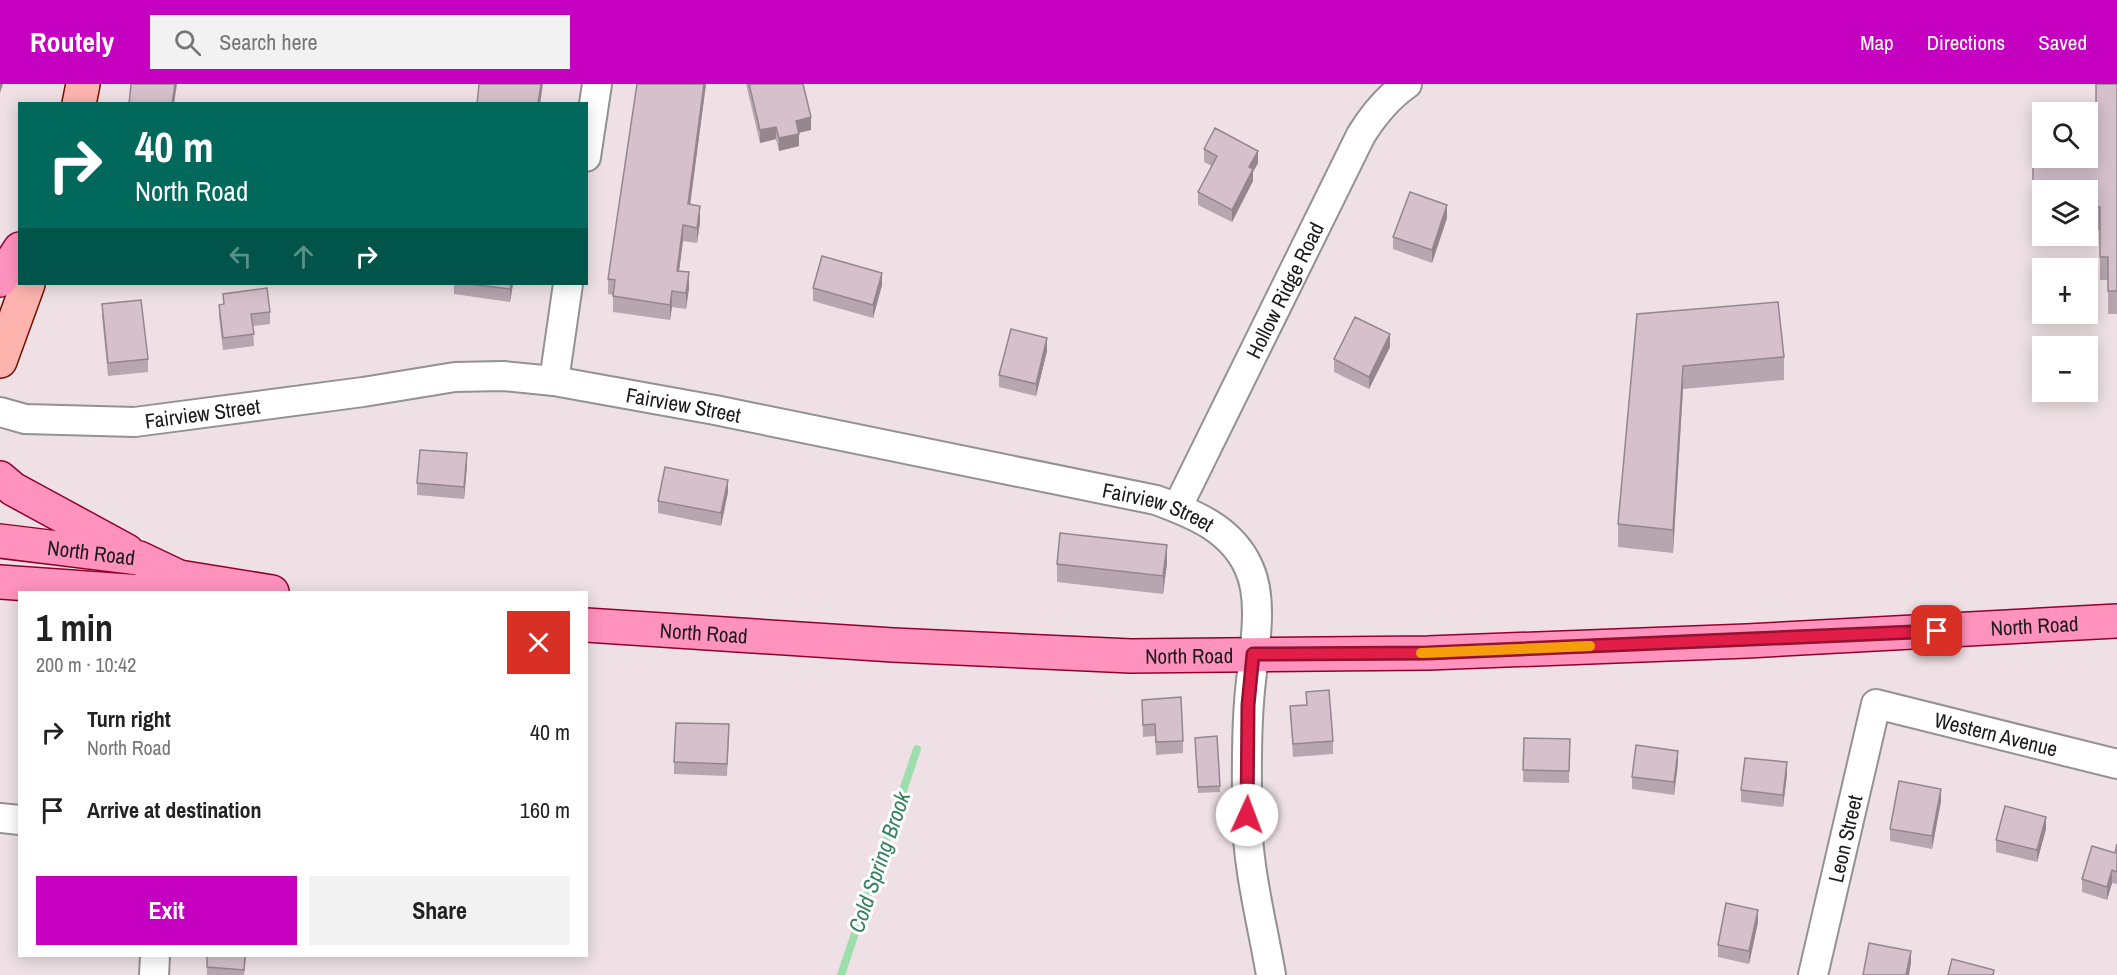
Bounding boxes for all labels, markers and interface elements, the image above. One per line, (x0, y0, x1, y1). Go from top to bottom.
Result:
search box (150, 15, 570, 69)
text: Routely (30, 23, 114, 61)
icon: search (171, 26, 204, 59)
text: Search here (219, 27, 317, 57)
text: Map (1860, 28, 1894, 57)
text: Directions (1927, 28, 2005, 57)
text: Saved (2038, 28, 2087, 57)
map controls (2032, 102, 2098, 402)
button: search (2032, 102, 2098, 168)
text: 40 m (135, 119, 214, 175)
icon: right (36, 126, 114, 204)
text: North Road (135, 173, 248, 209)
button: layers (2032, 180, 2098, 246)
street label: Hollow Ridge Road (1239, 217, 1330, 363)
icon: left (224, 240, 257, 273)
icon: ahead (287, 240, 320, 273)
icon: right (350, 240, 383, 273)
button: + (2032, 258, 2098, 324)
button: − (2032, 336, 2098, 402)
street label: Fairview Street (624, 380, 744, 429)
street label: Fairview Street (143, 391, 262, 435)
street label: Fairview Street (1100, 475, 1220, 538)
street label: North Road (46, 532, 137, 572)
text: 1 min (36, 604, 113, 652)
pin (1911, 605, 1962, 656)
street label: North Road (1990, 609, 2079, 642)
button: close (507, 611, 570, 674)
icon: arrive (1920, 614, 1953, 647)
street label: North Road (659, 615, 749, 650)
street label: North Road (1145, 640, 1233, 670)
text: 200 m · 10:42 (36, 651, 136, 678)
text: Turn right (87, 704, 171, 734)
street label: Western Avenue (1932, 705, 2061, 763)
icon: right (36, 716, 69, 749)
text: 40 m (530, 717, 570, 747)
text: North Road (87, 734, 171, 761)
position arrow (1215, 783, 1279, 847)
water label: Cold Spring Brook (841, 787, 917, 937)
street label: Leon Street (1820, 792, 1869, 885)
icon: arrive (36, 794, 69, 827)
text: Arrive at destination (87, 795, 261, 825)
text: 160 m (520, 795, 570, 825)
button: Exit (36, 876, 297, 945)
button: Share (309, 876, 570, 945)

